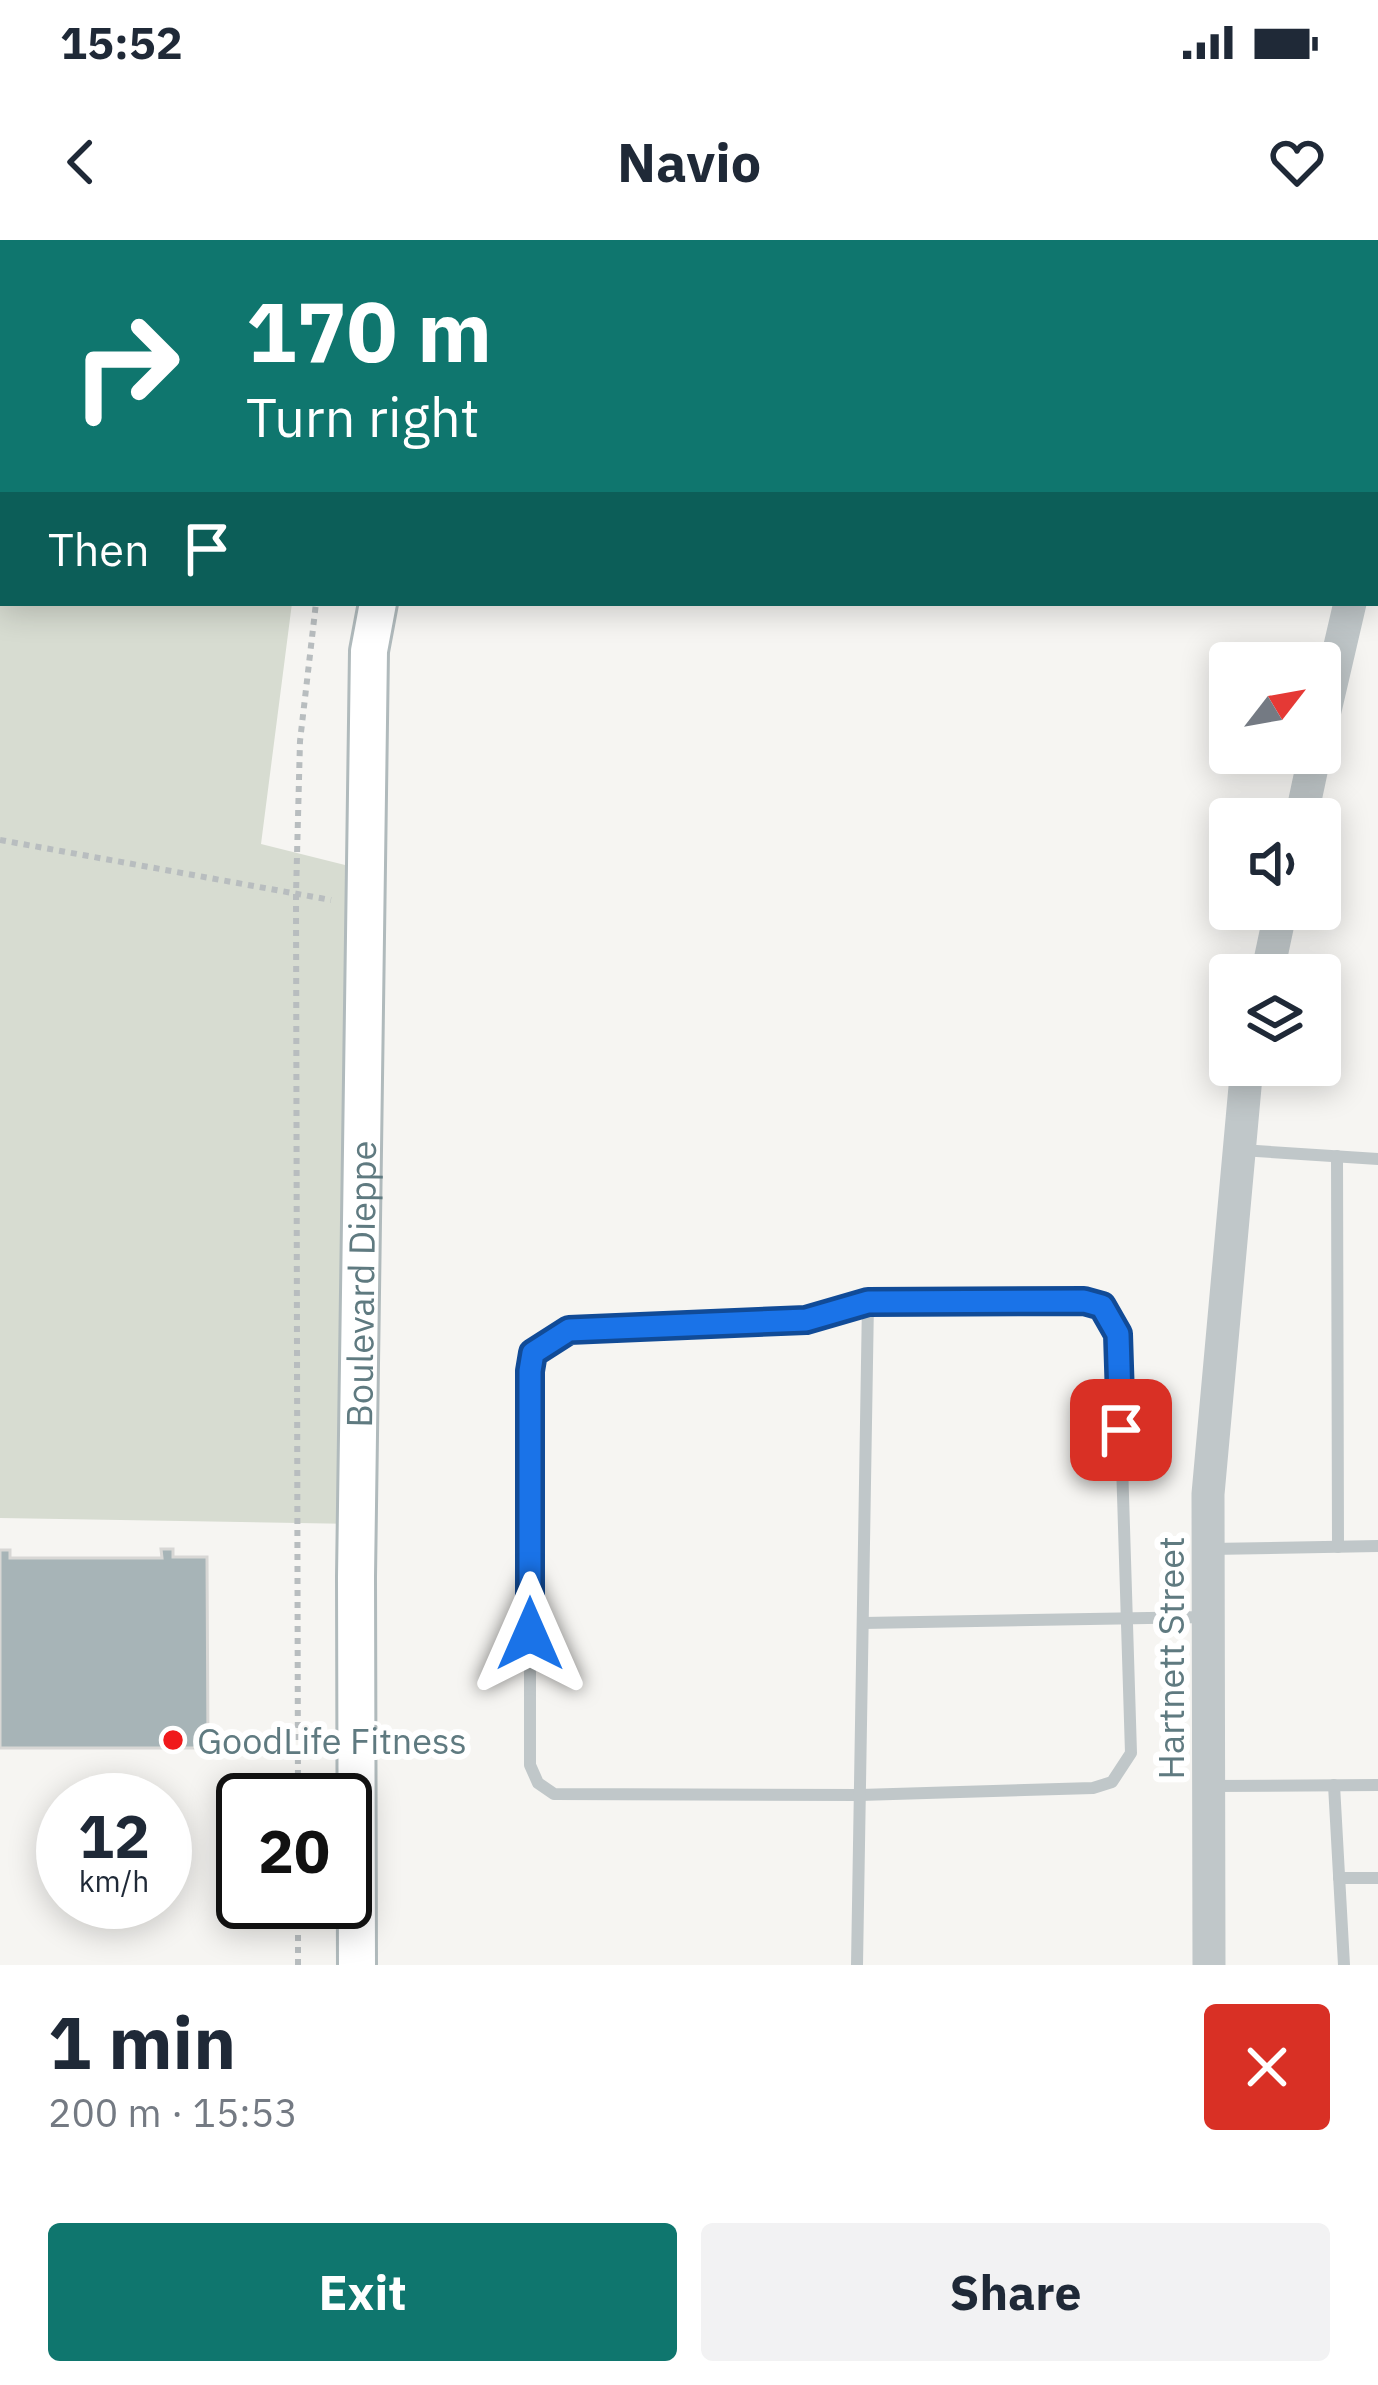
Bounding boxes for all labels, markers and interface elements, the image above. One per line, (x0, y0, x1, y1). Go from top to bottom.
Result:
text: 15:52 (60, 13, 183, 71)
text: Navio (617, 127, 761, 197)
icon: back (48, 129, 114, 195)
icon: heart (1264, 129, 1330, 195)
text: 170 m (246, 276, 492, 385)
icon: right (48, 288, 204, 444)
text: Turn right (246, 382, 480, 452)
icon: arrive (174, 516, 240, 582)
text: Then (48, 520, 150, 578)
north arrow (1209, 642, 1341, 774)
map controls (1209, 642, 1341, 1086)
button: sound (1209, 798, 1341, 930)
button: layers (1209, 954, 1341, 1086)
street label: Boulevard Dieppe (335, 1140, 386, 1428)
pin (1070, 1379, 1172, 1481)
icon: arrive (1088, 1397, 1154, 1463)
street label: Hartnett Street (1147, 1536, 1194, 1780)
position arrow (467, 1571, 593, 1697)
place label: GoodLife Fitness (197, 1717, 467, 1764)
marker: GoodLife Fitness (160, 1727, 186, 1753)
speed limit sign: 20 (216, 1773, 372, 1929)
text: 12 (78, 1796, 150, 1875)
text: km/h (79, 1861, 149, 1900)
text: 1 min (48, 1995, 236, 2089)
button: close (1204, 2004, 1330, 2130)
text: 200 m · 15:53 (48, 2087, 298, 2138)
button: Exit (48, 2223, 677, 2361)
button: Share (701, 2223, 1330, 2361)

